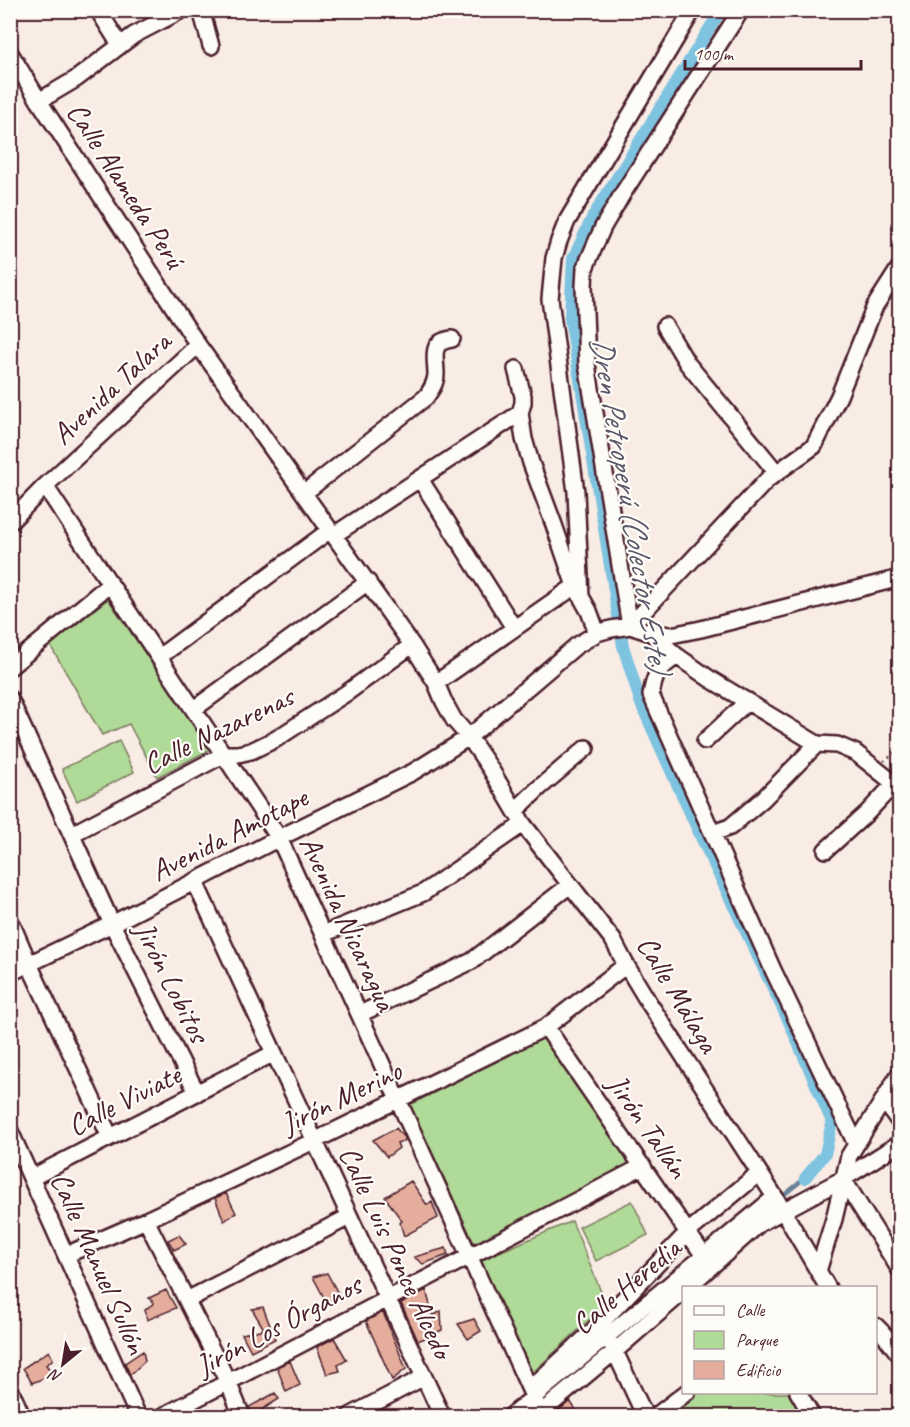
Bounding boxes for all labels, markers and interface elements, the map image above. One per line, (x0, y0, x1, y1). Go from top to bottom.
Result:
scale bar (685, 33, 860, 71)
text: 100 m (694, 43, 735, 65)
street label: Calle Alameda Perú (58, 95, 195, 277)
street label: Avenida Talara (43, 321, 181, 453)
water label: Dren Petroperú (Colector Este) (581, 333, 681, 681)
street label: Calle Nazarenas (136, 676, 302, 783)
street label: Avenida Amotape (144, 777, 316, 890)
street label: Avenida Nicaragua (291, 829, 406, 1018)
street label: Jirón Lobitos (125, 914, 220, 1051)
street label: Calle Málaga (628, 928, 729, 1061)
street label: Jirón Merino (273, 1051, 409, 1143)
street label: Calle Viviate (61, 1054, 189, 1145)
street label: Jirón Tallán (597, 1065, 698, 1187)
street label: Calle Luis Ponce Alcedo (330, 1140, 463, 1367)
street label: Calle Manuel Sullón (42, 1166, 157, 1361)
street label: Calle Heredia (563, 1227, 691, 1343)
street label: Jirón Los Órganos (187, 1264, 370, 1385)
legend (682, 1286, 877, 1394)
text: Calle (736, 1299, 765, 1321)
text: Parque (736, 1329, 778, 1351)
north arrow (33, 1334, 93, 1394)
text: Edificio (736, 1359, 782, 1381)
text: N (44, 1363, 65, 1387)

